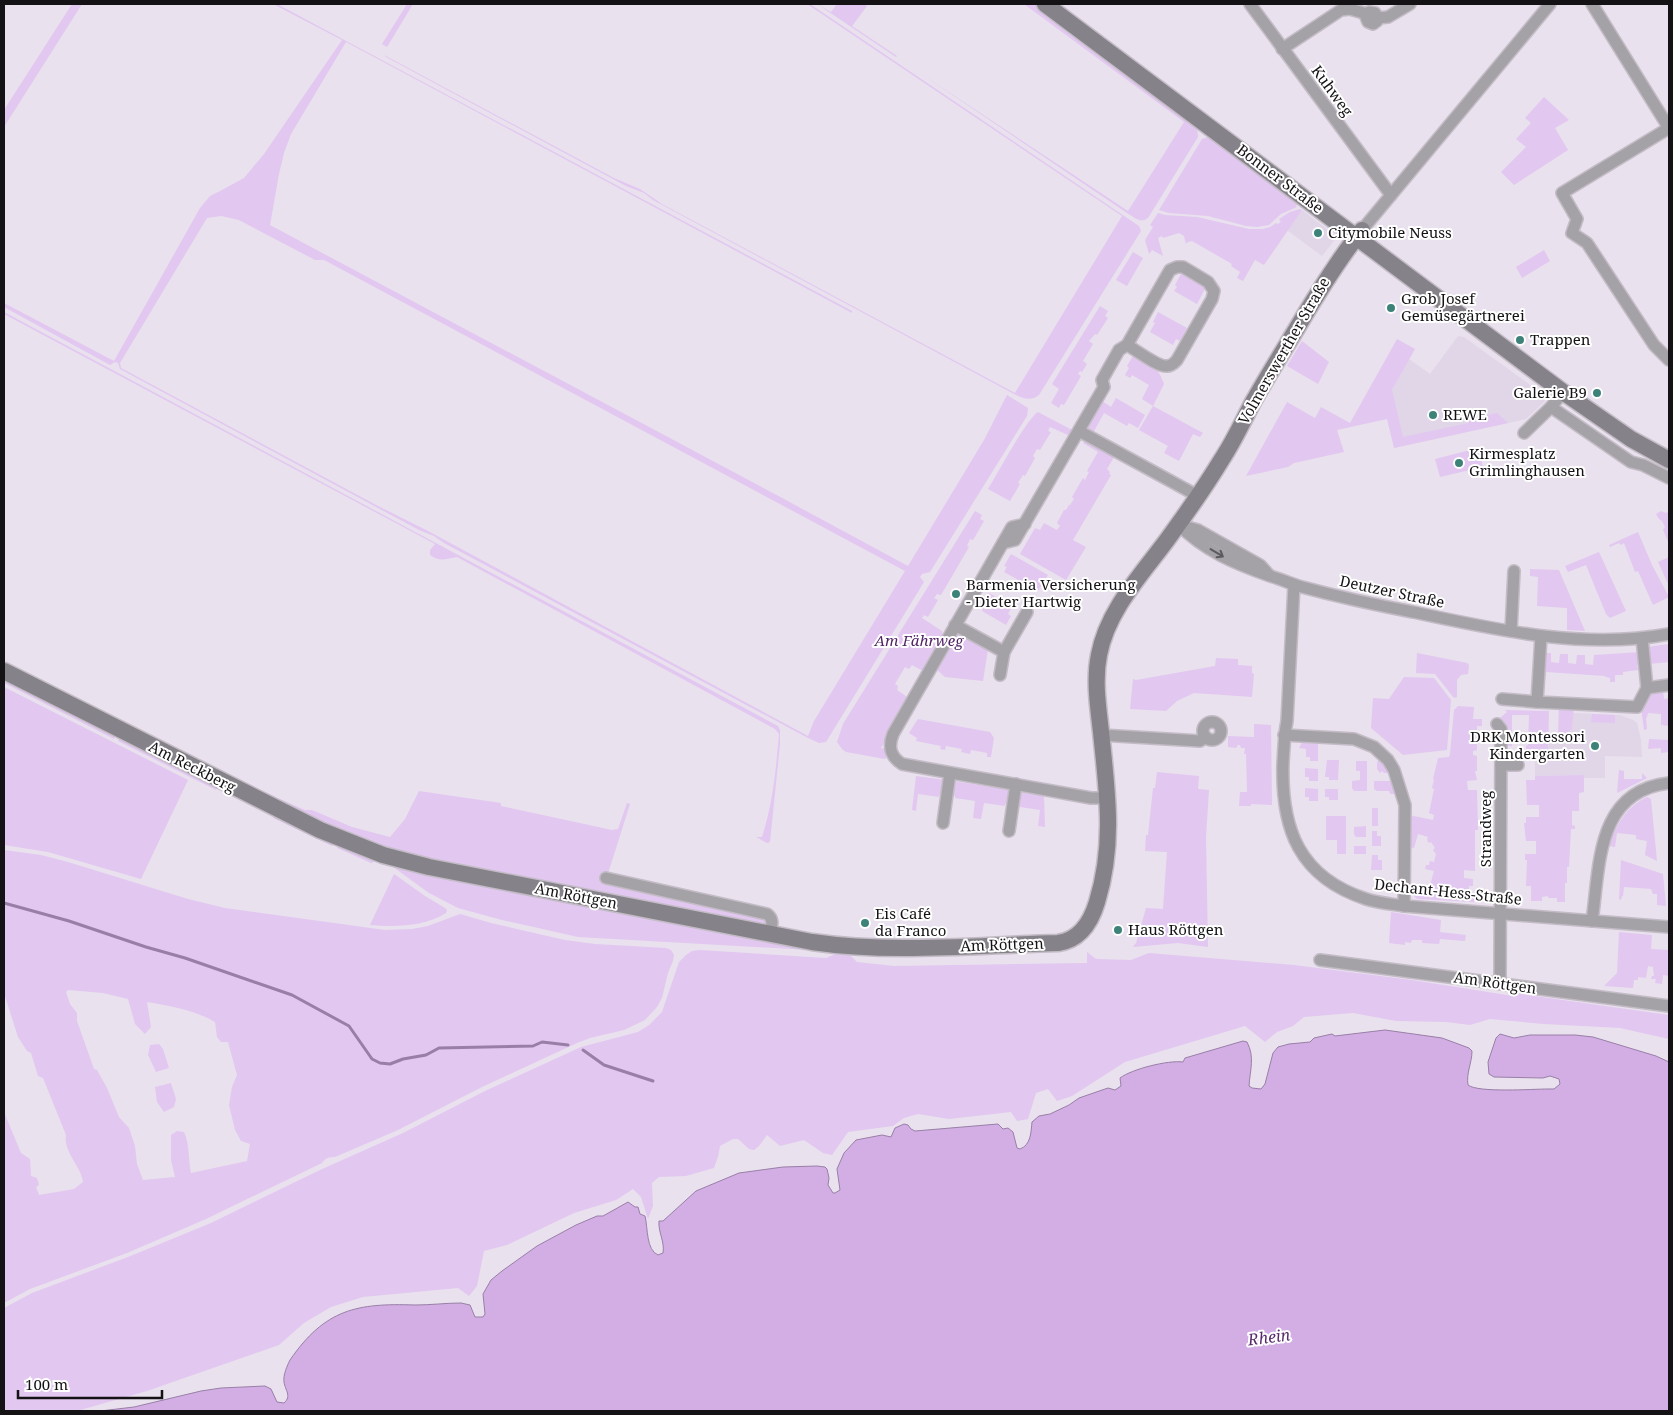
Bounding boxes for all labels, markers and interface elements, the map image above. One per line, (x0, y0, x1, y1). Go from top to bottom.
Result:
street label: Kuhweg (1308, 61, 1358, 120)
street label: Bonner Straße (1233, 139, 1328, 217)
place label: Citymobile Neuss (1328, 222, 1452, 242)
marker: Citymobile Neuss (1312, 227, 1324, 239)
street label: Volmerswerther Straße (1233, 273, 1333, 428)
place label: Grob Josef Gemüsegärtnerei (1401, 288, 1525, 325)
marker: Grob Josef Gemüsegärtnerei (1385, 302, 1397, 314)
place label: Trappen (1530, 329, 1591, 349)
marker: Trappen (1514, 334, 1526, 346)
place label: Galerie B9 (1513, 382, 1587, 402)
marker: Galerie B9 (1591, 387, 1603, 399)
place label: REWE (1443, 404, 1487, 424)
marker: REWE (1427, 409, 1439, 421)
place label: Kirmesplatz Grimlinghausen (1469, 443, 1585, 480)
marker: Kirmesplatz Grimlinghausen (1453, 457, 1465, 469)
one-way arrow (1210, 549, 1224, 559)
street label: Deutzer Straße (1338, 570, 1447, 612)
place label: Barmenia Versicherung - Dieter Hartwig (966, 574, 1136, 611)
marker: Barmenia Versicherung - Dieter Hartwig (950, 588, 962, 600)
park label: Am Fährweg (874, 630, 964, 650)
place label: DRK Montessori Kindergarten (1470, 726, 1585, 763)
street label: Am Reckberg (146, 736, 239, 797)
marker: DRK Montessori Kindergarten (1589, 740, 1601, 752)
street label: Strandweg (1475, 791, 1495, 867)
street label: Dechant-Hess-Straße (1373, 873, 1523, 909)
street label: Am Röttgen (533, 877, 619, 913)
place label: Eis Café da Franco (875, 903, 946, 940)
marker: Eis Café da Franco (859, 917, 871, 929)
place label: Haus Röttgen (1128, 919, 1224, 939)
marker: Haus Röttgen (1112, 924, 1124, 936)
street label: Am Röttgen (960, 933, 1044, 955)
street label: Am Röttgen (1452, 966, 1538, 998)
water label: Rhein (1246, 1323, 1292, 1351)
scale bar (18, 1368, 161, 1400)
text: 100 m (25, 1374, 68, 1394)

